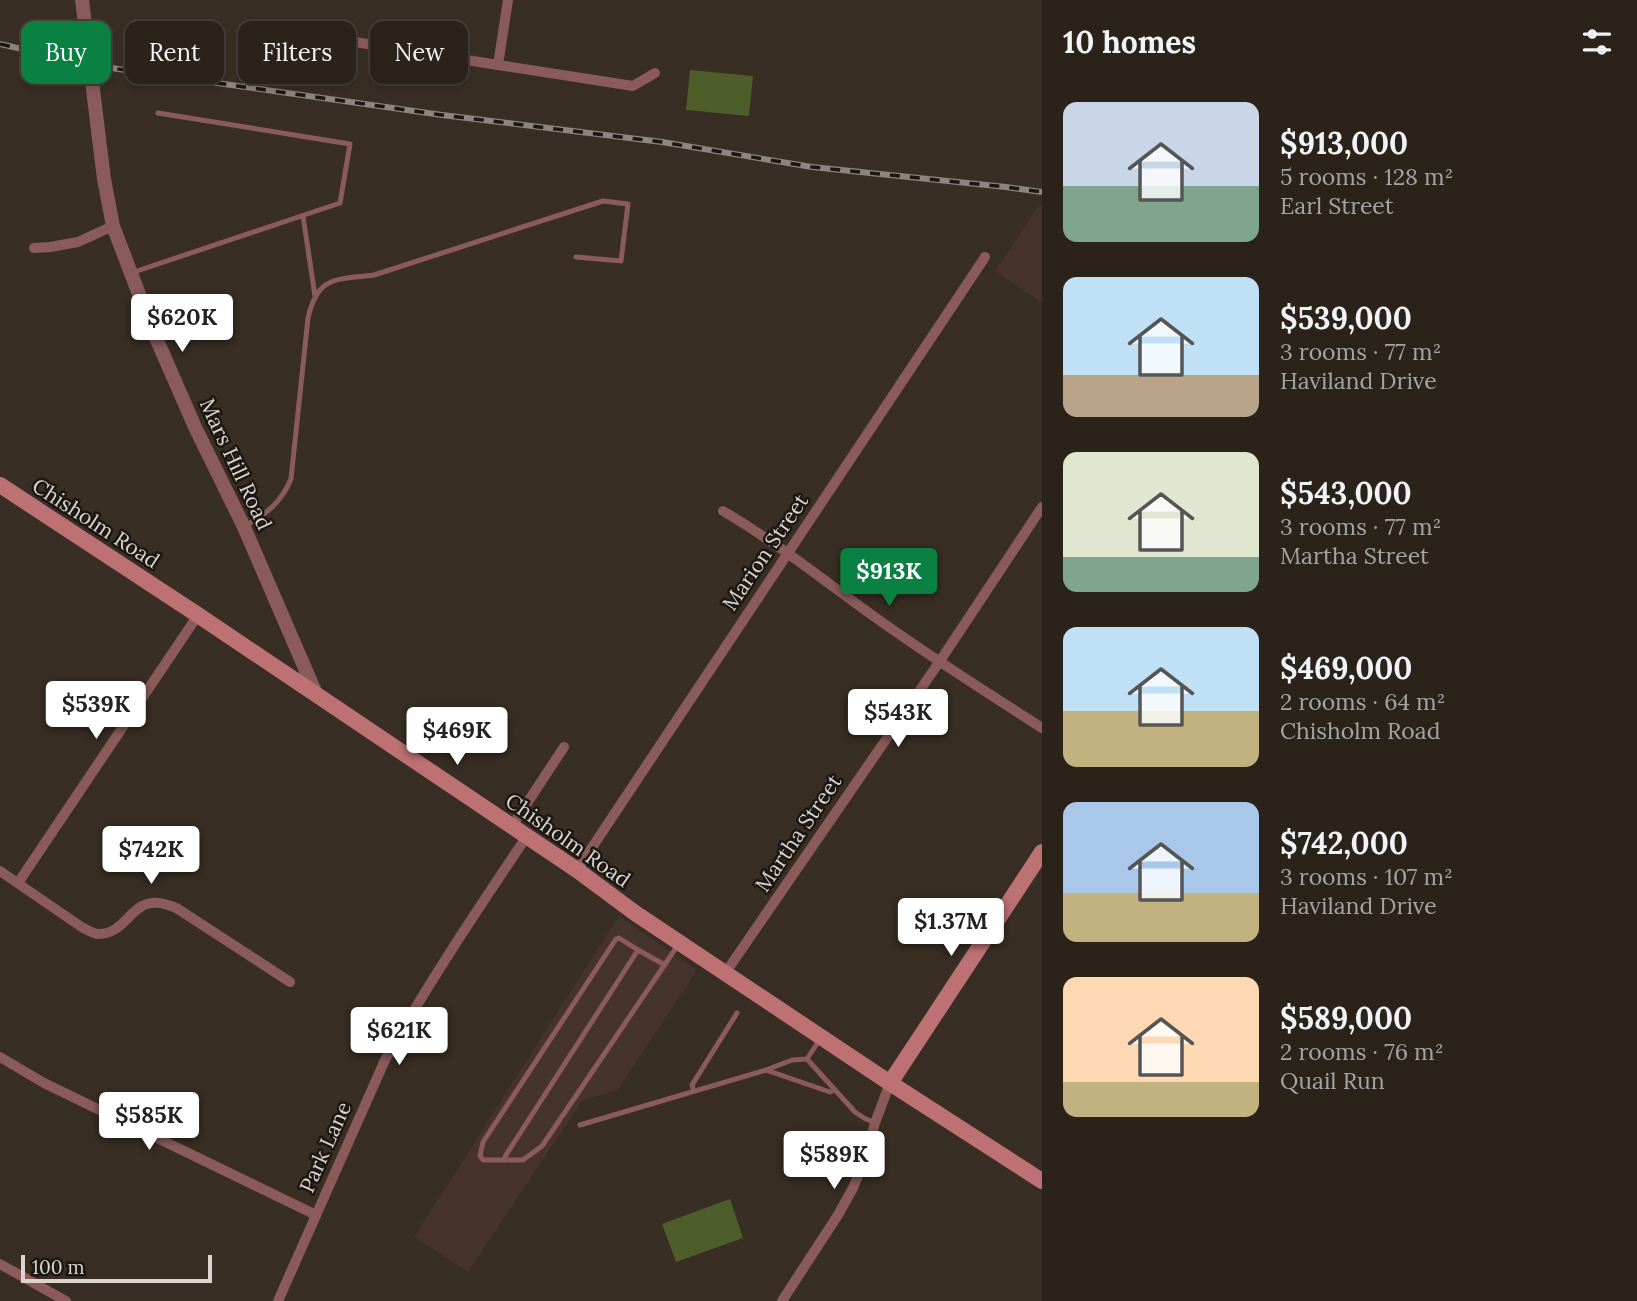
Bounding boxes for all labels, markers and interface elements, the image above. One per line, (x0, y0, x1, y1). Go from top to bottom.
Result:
chip: Buy (21, 21, 111, 84)
chip: Rent (125, 21, 224, 84)
chip: Filters (238, 21, 356, 84)
chip: New (370, 21, 468, 84)
text: 10 homes (1063, 23, 1196, 61)
icon: filters (1578, 23, 1616, 61)
text: $913,000 (1280, 124, 1408, 162)
icon: home (1119, 130, 1203, 214)
text: 5 rooms · 128 m² (1280, 162, 1453, 191)
text: Earl Street (1280, 191, 1394, 220)
pin: $620K (133, 294, 231, 354)
text: $539,000 (1280, 299, 1412, 337)
text: $620K (147, 302, 217, 331)
icon: home (1119, 305, 1203, 389)
text: 3 rooms · 77 m² (1280, 337, 1441, 366)
text: Haviland Drive (1280, 366, 1437, 395)
street label: Mars Hill Road (194, 394, 278, 534)
street label: Chisholm Road (27, 472, 165, 574)
text: $543,000 (1280, 474, 1412, 512)
icon: home (1119, 480, 1203, 564)
street label: Marion Street (716, 488, 814, 616)
text: 3 rooms · 77 m² (1280, 512, 1441, 541)
text: Martha Street (1280, 541, 1429, 570)
pin: $913K (840, 548, 938, 608)
text: $913K (856, 556, 922, 585)
text: $469,000 (1280, 649, 1412, 687)
icon: home (1119, 655, 1203, 739)
pin: $539K (47, 682, 145, 741)
text: 2 rooms · 64 m² (1280, 687, 1445, 716)
text: $539K (62, 689, 130, 718)
pin: $543K (849, 690, 947, 749)
text: $543K (864, 697, 932, 726)
pin: $469K (408, 708, 506, 767)
text: $469K (423, 715, 491, 744)
text: Chisholm Road (1280, 716, 1440, 745)
street label: Martha Street (749, 768, 848, 897)
street label: Chisholm Road (500, 787, 636, 893)
text: $742,000 (1280, 824, 1408, 862)
pin: $742K (102, 826, 200, 886)
icon: home (1119, 830, 1203, 914)
text: $742K (118, 834, 184, 863)
text: 3 rooms · 107 m² (1280, 862, 1453, 891)
text: Haviland Drive (1280, 891, 1437, 920)
pin: $1.37M (894, 898, 1008, 958)
text: $1.37M (914, 906, 988, 935)
text: $589,000 (1280, 999, 1412, 1037)
icon: home (1119, 1005, 1203, 1089)
pin: $621K (350, 1007, 448, 1067)
text: $621K (367, 1015, 431, 1044)
text: 2 rooms · 76 m² (1280, 1037, 1444, 1066)
text: Quail Run (1280, 1066, 1385, 1095)
pin: $585K (100, 1092, 198, 1152)
street label: Park Lane (293, 1097, 357, 1197)
text: $585K (115, 1100, 183, 1129)
pin: $589K (785, 1132, 883, 1191)
text: $589K (800, 1139, 868, 1168)
scale bar (21, 1252, 212, 1284)
text: 100 m (32, 1255, 85, 1279)

